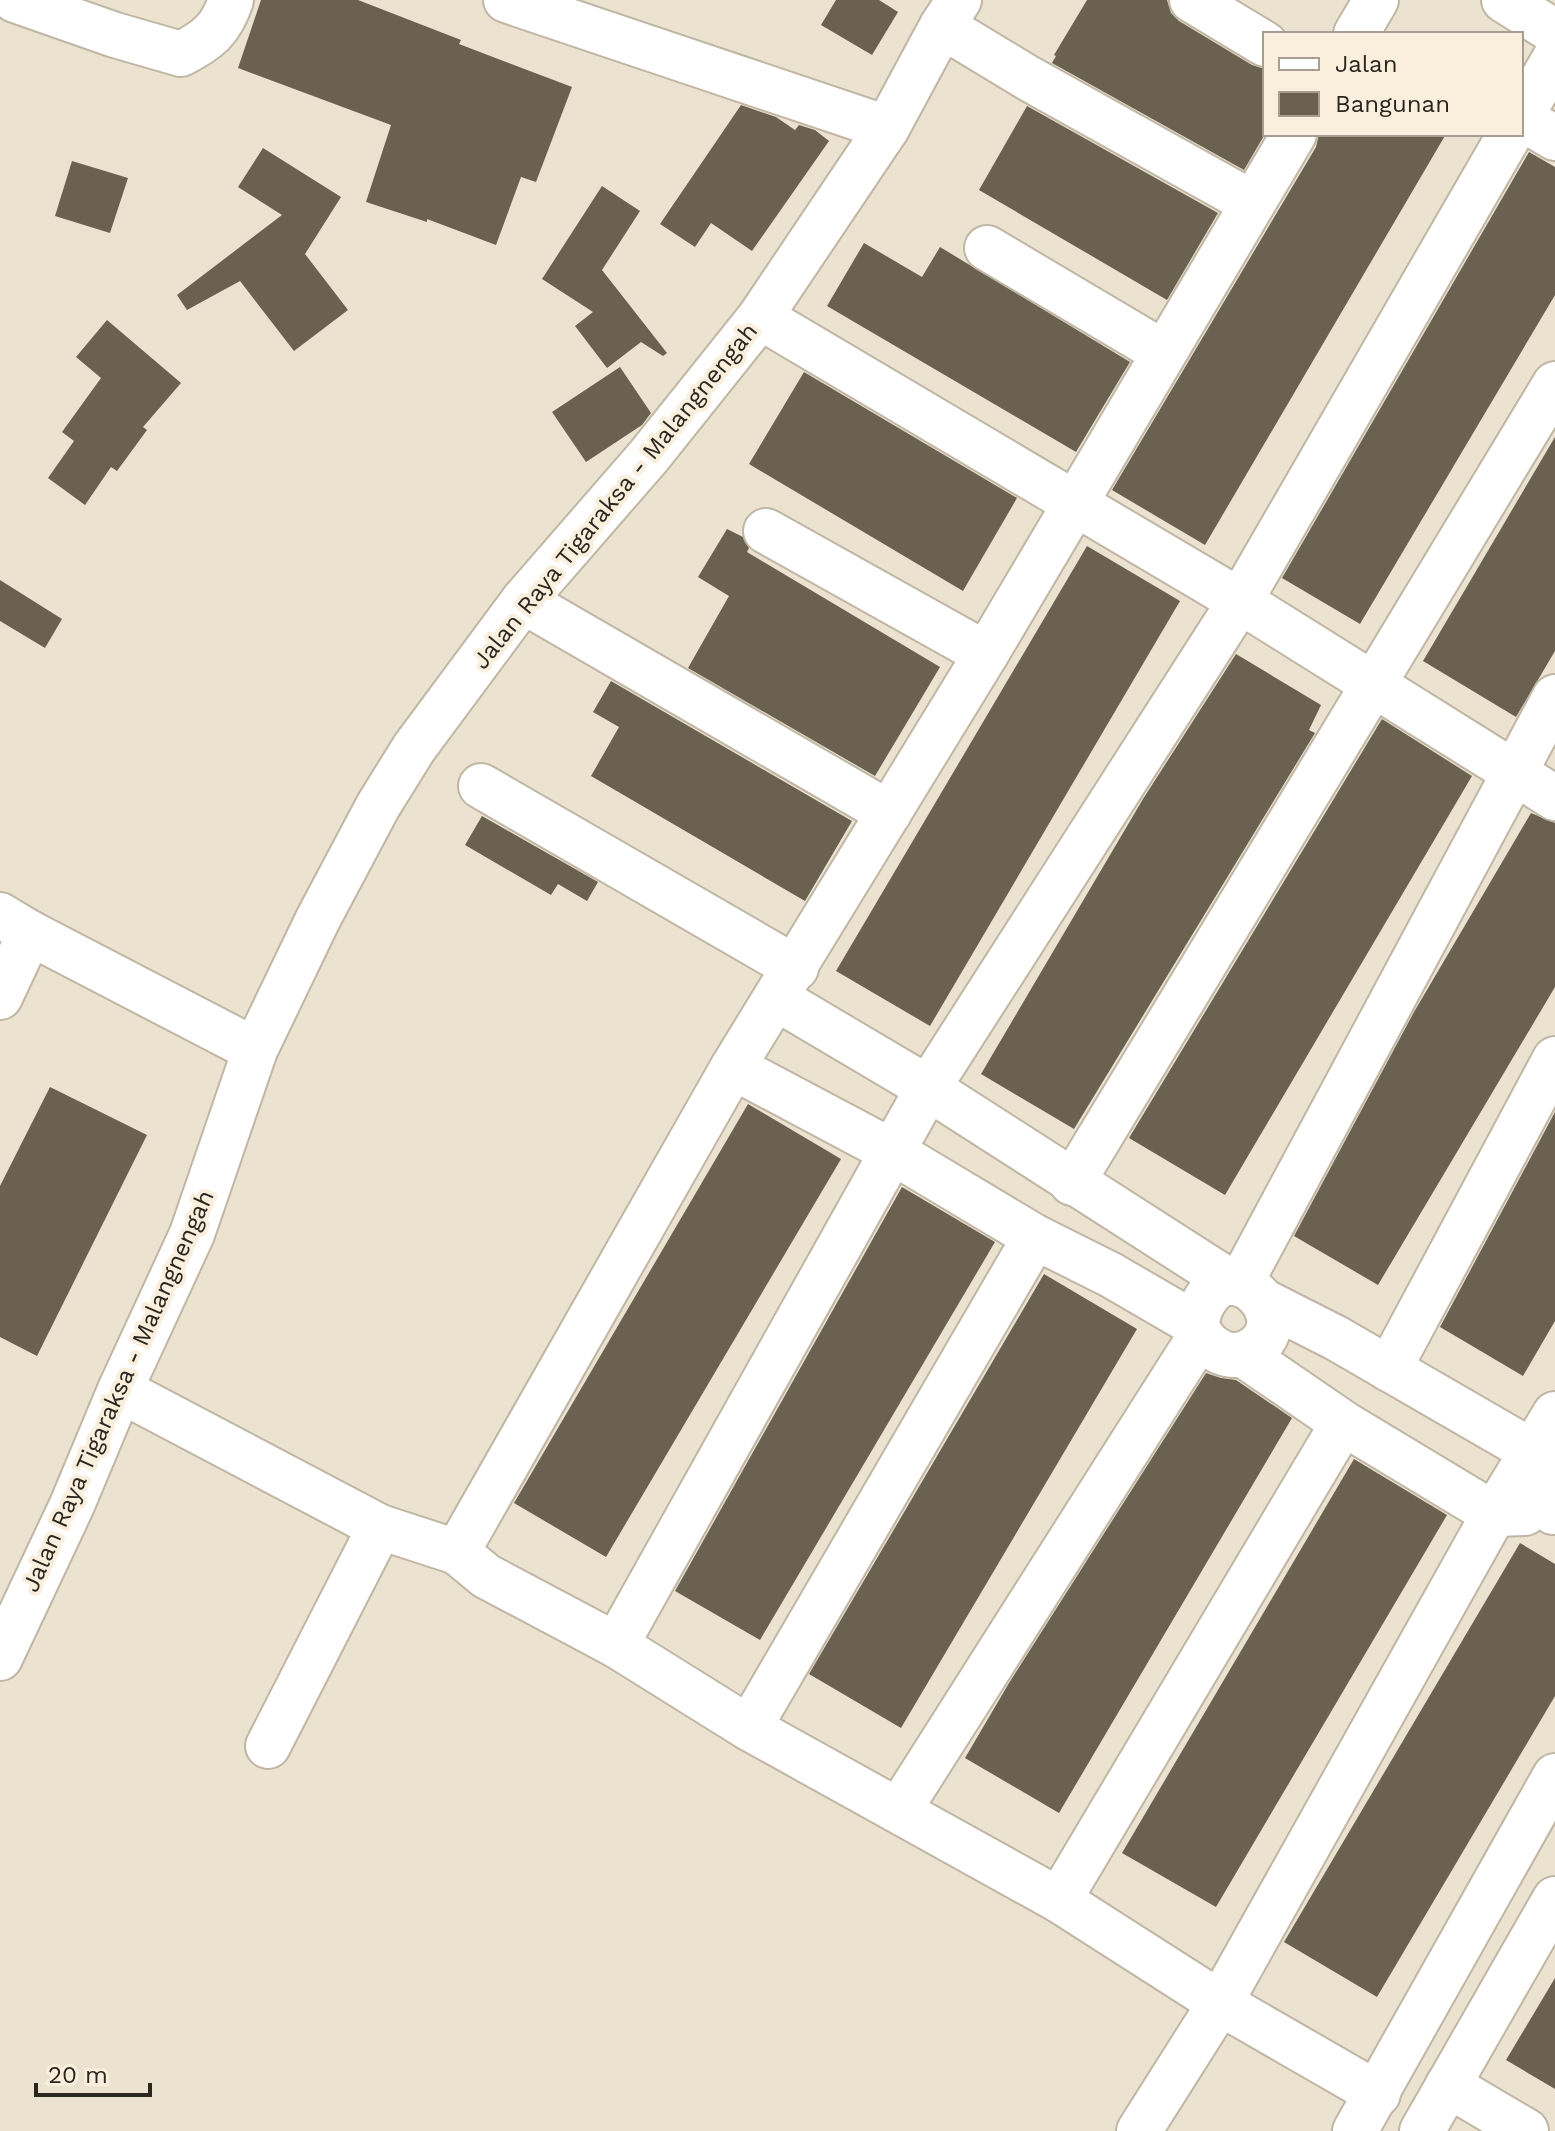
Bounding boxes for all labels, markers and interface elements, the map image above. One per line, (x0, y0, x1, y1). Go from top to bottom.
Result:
legend (1263, 32, 1523, 136)
text: Jalan (1335, 50, 1398, 78)
text: Bangunan (1335, 90, 1450, 118)
street label: Jalan Raya Tigaraksa - Malangnengah (467, 317, 763, 675)
street label: Jalan Raya Tigaraksa - Malangnengah (16, 1186, 220, 1596)
scale bar (36, 2047, 150, 2097)
text: 20 m (48, 2061, 108, 2089)

